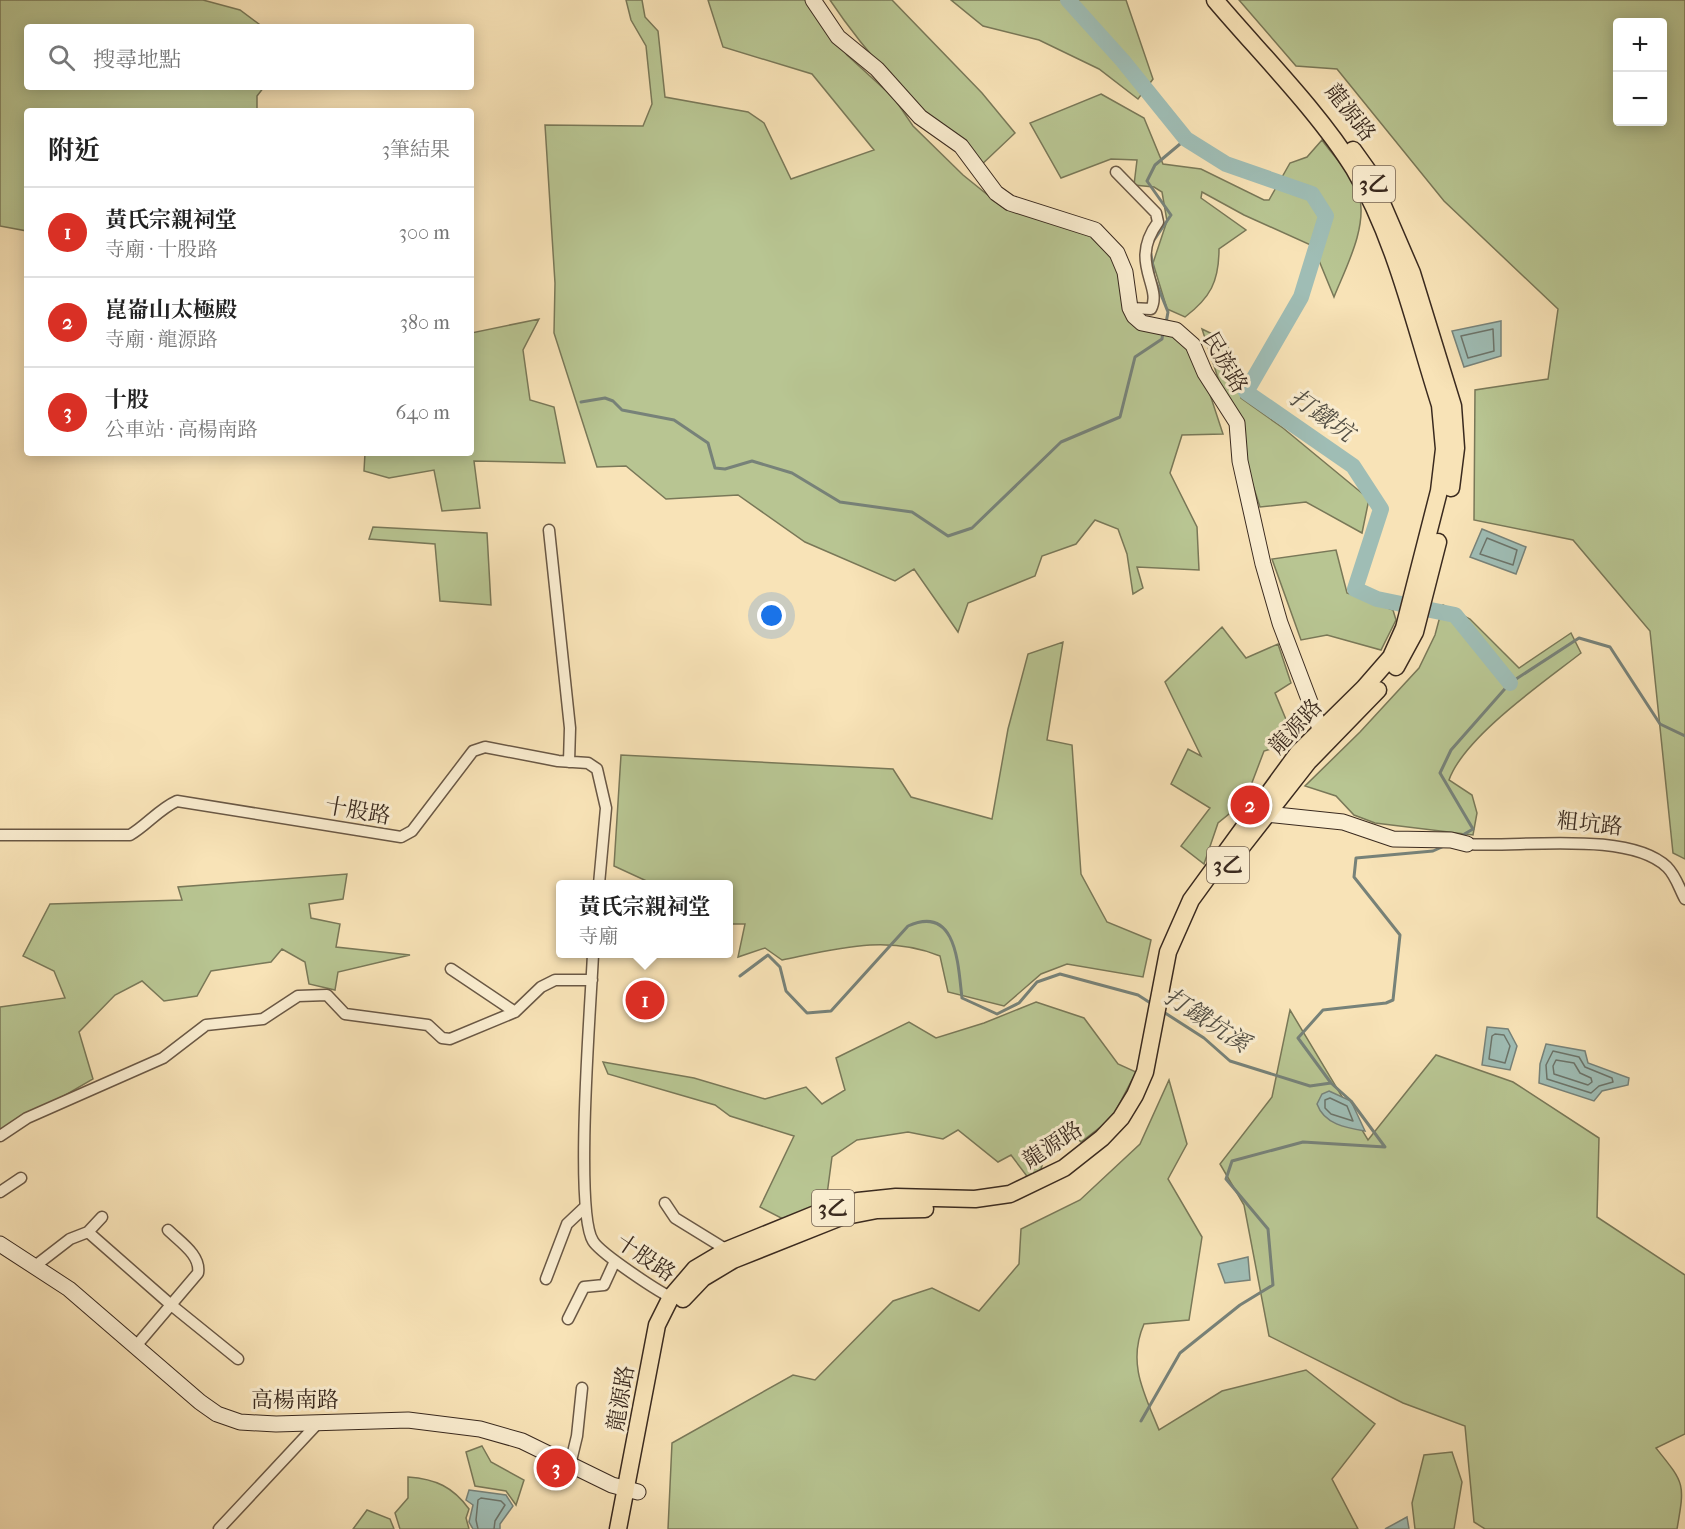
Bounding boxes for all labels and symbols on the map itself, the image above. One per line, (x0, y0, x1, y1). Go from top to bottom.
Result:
street label: 龍源路 (1320, 79, 1381, 147)
road number: 3乙 (1353, 166, 1395, 202)
street label: 民族路 (1197, 327, 1253, 398)
water label: 打鐵坑 (1284, 383, 1363, 449)
your location (757, 601, 786, 630)
street label: 龍源路 (1264, 694, 1328, 760)
pin: 2 (1230, 782, 1270, 828)
street label: 十股路 (323, 792, 393, 830)
street label: 粗坑路 (1556, 808, 1624, 840)
road number: 3乙 (1207, 847, 1249, 883)
pin: 1 (626, 978, 664, 1022)
water label: 打鐵坑溪 (1159, 982, 1257, 1060)
street label: 龍源路 (1018, 1116, 1087, 1174)
road number: 3乙 (812, 1190, 854, 1226)
street label: 十股路 (611, 1229, 680, 1287)
street label: 龍源路 (602, 1363, 640, 1433)
street label: 高楊南路 (251, 1387, 339, 1413)
pin: 3 (536, 1446, 576, 1490)

